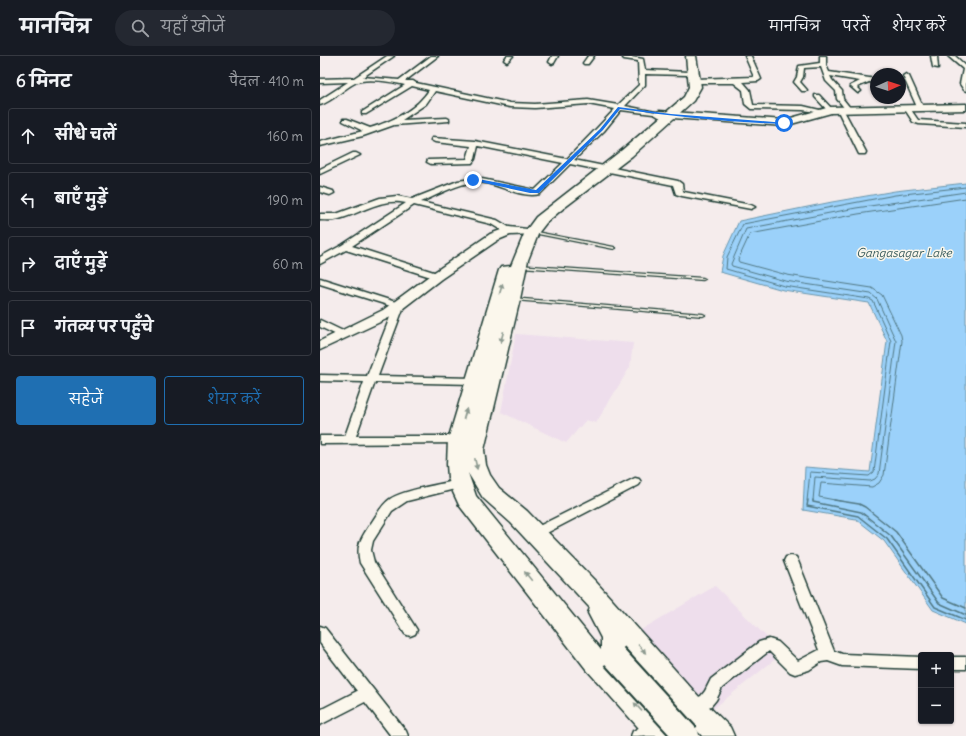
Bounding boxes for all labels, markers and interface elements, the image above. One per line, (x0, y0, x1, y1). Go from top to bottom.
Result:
search box (115, 10, 395, 46)
text: मानचित्र (20, 14, 91, 38)
icon: search (129, 17, 151, 39)
text: यहाँ खोजें (161, 17, 225, 36)
text: मानचित्र (769, 17, 820, 35)
text: परतें (842, 17, 870, 35)
text: शेयर करें (892, 17, 946, 35)
north arrow (870, 68, 906, 104)
text: 6 मिनट (16, 70, 71, 92)
text: पैदल · 410 m (229, 73, 304, 90)
route start (775, 114, 793, 132)
icon: ahead (17, 125, 39, 147)
text: सीधे चलें (55, 125, 116, 144)
text: 160 m (267, 128, 303, 145)
route end (464, 171, 482, 189)
icon: left (17, 189, 39, 211)
text: बाएँ मुड़ें (55, 189, 107, 208)
text: 190 m (267, 192, 303, 209)
water label: Gangasagar Lake (856, 245, 953, 260)
icon: right (17, 253, 39, 275)
text: दाएँ मुड़ें (55, 253, 107, 272)
text: 60 m (272, 256, 303, 273)
one-way arrow (498, 283, 504, 295)
icon: arrive (17, 317, 39, 339)
text: गंतव्य पर पहुँचे (55, 317, 153, 336)
one-way arrow (499, 332, 505, 344)
button: सहेजें (16, 376, 156, 425)
button: शेयर करें (164, 376, 304, 425)
one-way arrow (462, 408, 468, 420)
one-way arrow (474, 458, 480, 470)
one-way arrow (523, 570, 532, 581)
one-way arrow (637, 644, 646, 654)
map controls (918, 652, 954, 724)
button: + (918, 652, 954, 688)
button: − (918, 688, 954, 724)
one-way arrow (633, 702, 643, 712)

